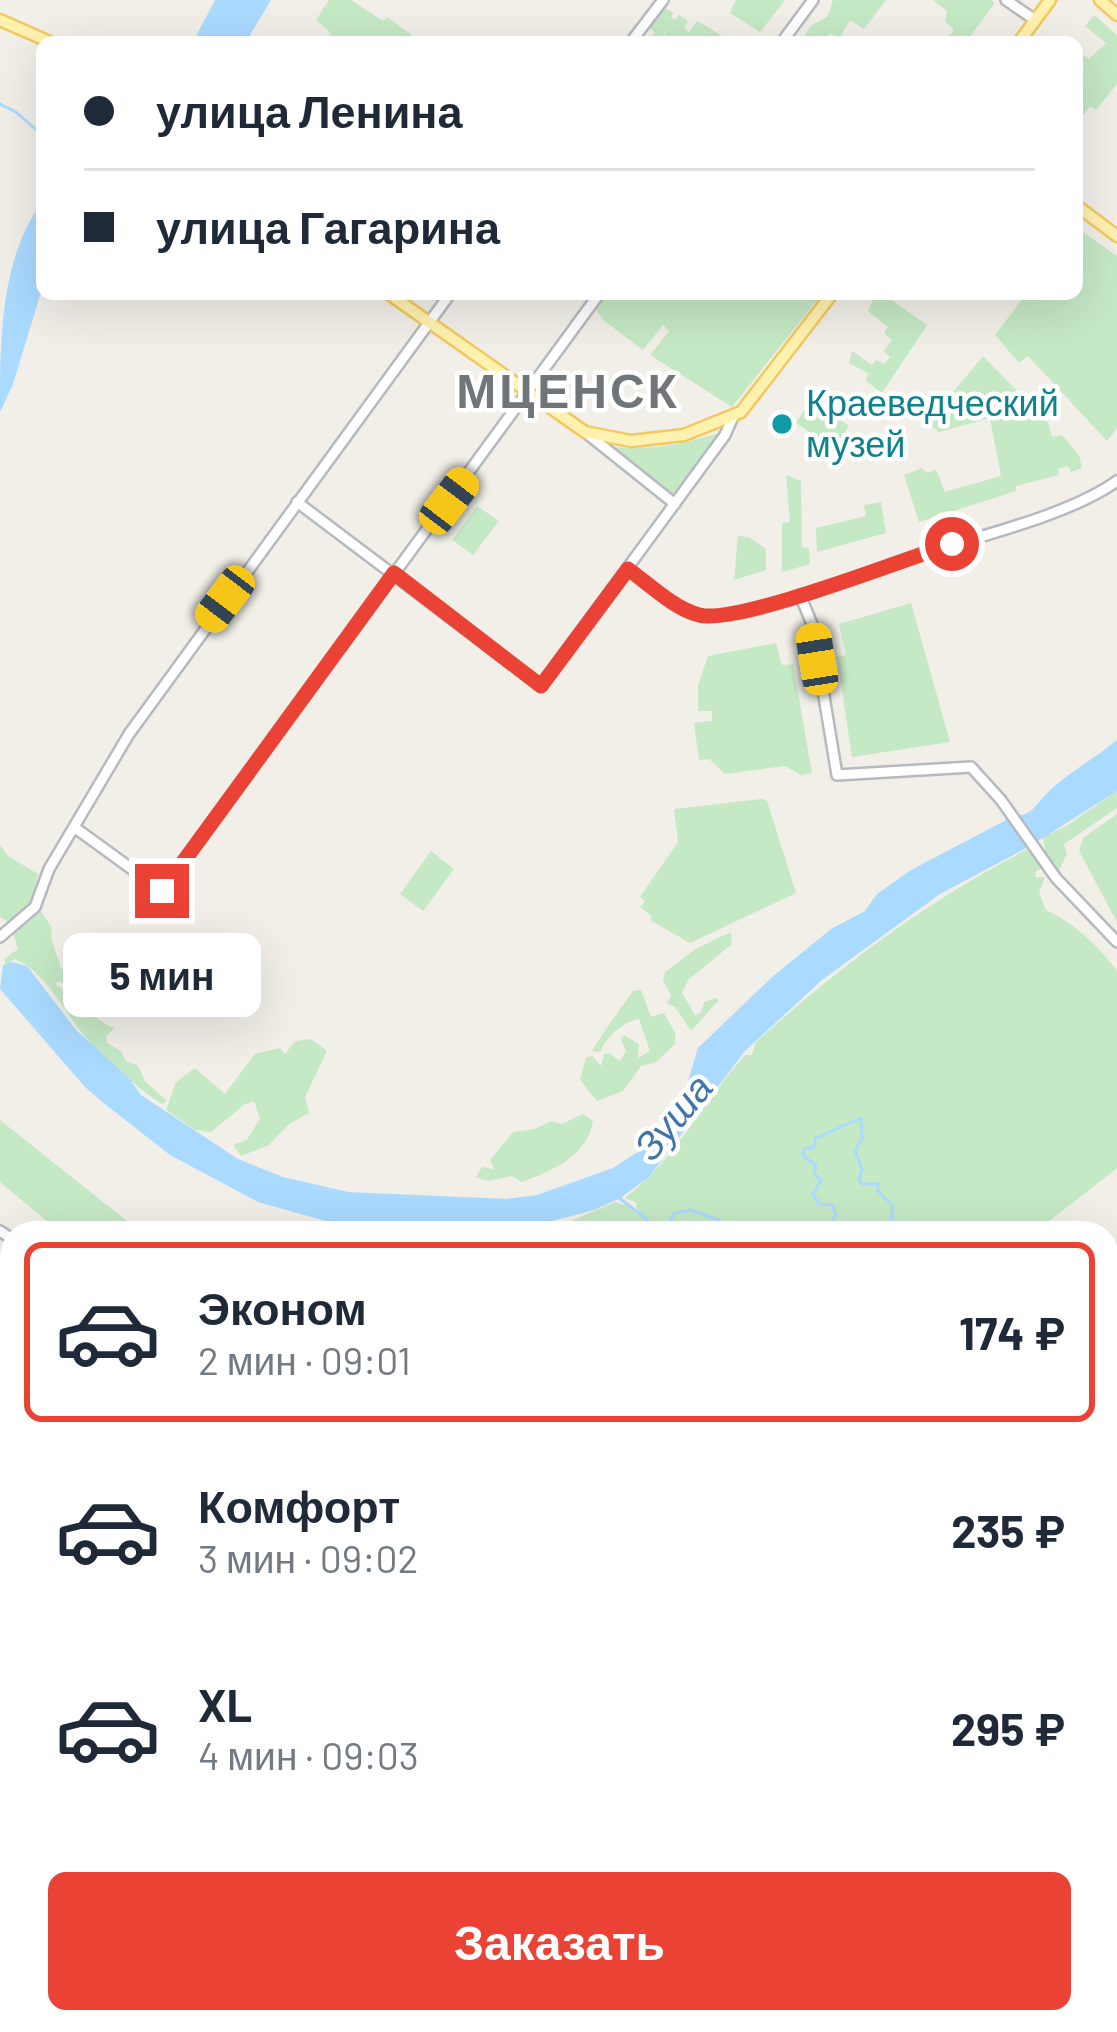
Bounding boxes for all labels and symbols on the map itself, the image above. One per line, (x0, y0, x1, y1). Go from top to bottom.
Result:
district label: МЦЕНСК (456, 360, 680, 418)
place label: Краеведческий музей (806, 380, 1059, 465)
marker: Краеведческий музей (769, 411, 795, 437)
car (413, 461, 485, 541)
route start (925, 517, 979, 571)
car (189, 559, 261, 639)
car (794, 621, 840, 697)
route end (135, 864, 189, 918)
callout: 5 мин (63, 933, 261, 1017)
water label: Зуша (623, 1064, 721, 1168)

